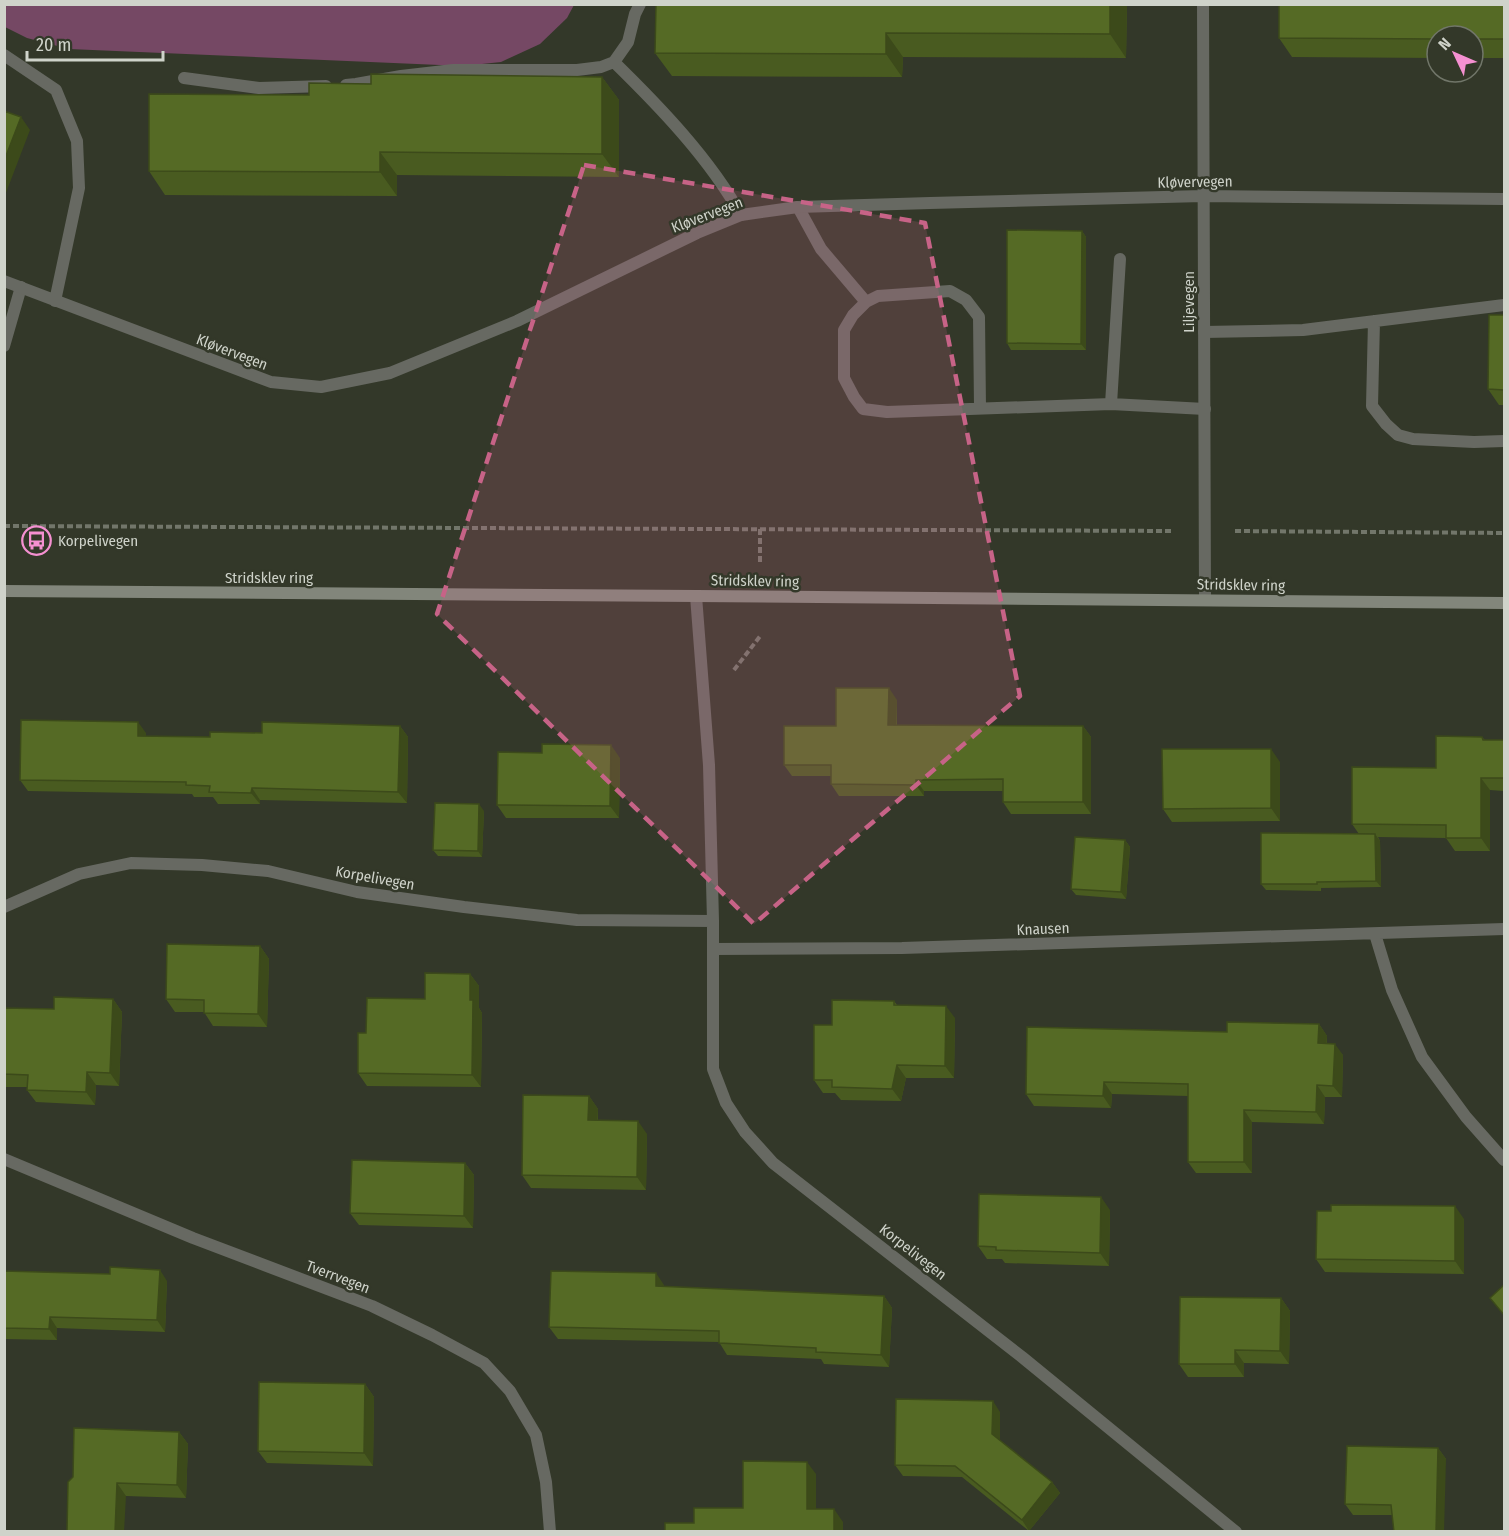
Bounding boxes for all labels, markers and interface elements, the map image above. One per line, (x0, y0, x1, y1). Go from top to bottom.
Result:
scale bar (27, 24, 164, 62)
north arrow (1425, 24, 1485, 84)
text: 20 m (36, 34, 71, 56)
text: N (1434, 34, 1455, 54)
street label: Kløvervegen (1157, 172, 1233, 192)
street label: Kløvervegen (669, 193, 745, 237)
street label: Liljevegen (1180, 271, 1198, 333)
street label: Kløvervegen (194, 330, 270, 374)
bus stop icon: Korpelivegen (21, 525, 53, 557)
place label: Korpelivegen (58, 532, 138, 550)
street label: Stridsklev ring (225, 569, 313, 587)
street label: Stridsklev ring (711, 571, 799, 591)
street label: Stridsklev ring (1197, 575, 1285, 595)
street label: Korpelivegen (334, 862, 416, 894)
street label: Knausen (1016, 919, 1070, 939)
street label: Korpelivegen (876, 1220, 950, 1284)
street label: Tverrvegen (303, 1257, 373, 1297)

